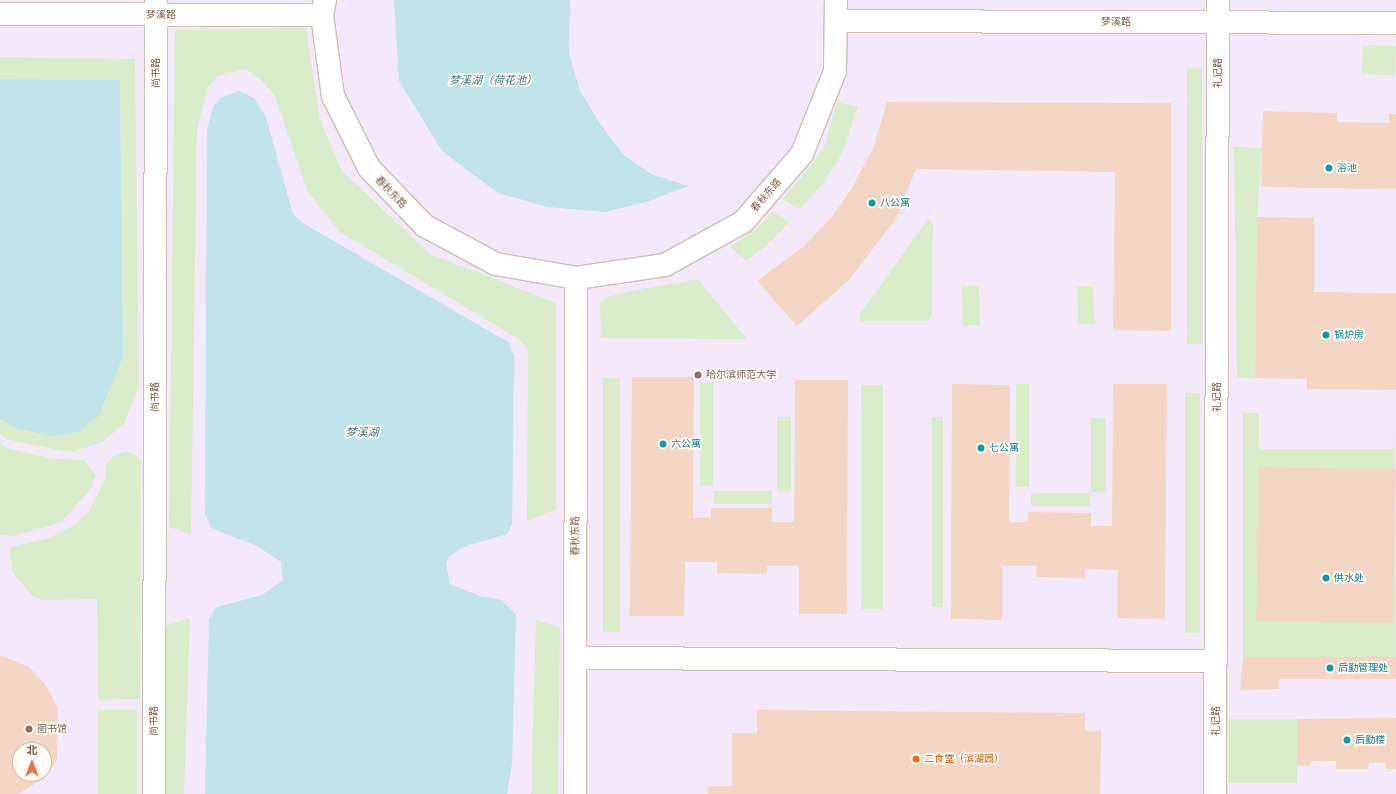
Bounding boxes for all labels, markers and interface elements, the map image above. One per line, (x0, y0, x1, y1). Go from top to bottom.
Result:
street label: 梦溪路 (146, 9, 176, 21)
street label: 梦溪路 (1101, 16, 1131, 28)
street label: 尚书路 (150, 58, 162, 88)
street label: 礼记路 (1212, 58, 1224, 88)
water label: 梦溪湖（荷花池） (449, 74, 537, 88)
place label: 浴池 (1337, 162, 1357, 174)
marker: 浴池 (1324, 163, 1334, 173)
street label: 春秋东路 (373, 173, 409, 211)
street label: 春秋东路 (748, 176, 784, 214)
place label: 八公寓 (880, 197, 910, 209)
marker: 八公寓 (867, 198, 877, 208)
place label: 锅炉房 (1334, 329, 1364, 341)
marker: 锅炉房 (1321, 330, 1331, 340)
place label: 哈尔滨师范大学 (706, 369, 776, 381)
marker: 哈尔滨师范大学 (693, 370, 703, 380)
street label: 尚书路 (149, 382, 161, 412)
street label: 礼记路 (1211, 382, 1223, 412)
water label: 梦溪湖 (346, 426, 378, 440)
place label: 六公寓 (671, 438, 701, 450)
marker: 六公寓 (658, 439, 668, 449)
place label: 七公寓 (989, 442, 1019, 454)
marker: 七公寓 (976, 443, 986, 453)
street label: 春秋东路 (569, 516, 581, 556)
place label: 供水处 (1334, 572, 1364, 584)
marker: 供水处 (1321, 573, 1331, 583)
place label: 后勤管理处 (1338, 662, 1388, 674)
marker: 后勤管理处 (1325, 663, 1335, 673)
street label: 尚书路 (148, 706, 160, 736)
street label: 礼记路 (1210, 706, 1222, 736)
place label: 图书馆 (37, 723, 67, 735)
marker: 图书馆 (24, 724, 34, 734)
place label: 后勤楼 (1355, 734, 1385, 746)
marker: 后勤楼 (1342, 735, 1352, 745)
north arrow (12, 742, 52, 782)
text: 北 (27, 744, 38, 757)
place label: 二食堂（滨湖园） (924, 753, 1004, 765)
marker: 二食堂（滨湖园） (911, 754, 921, 764)

